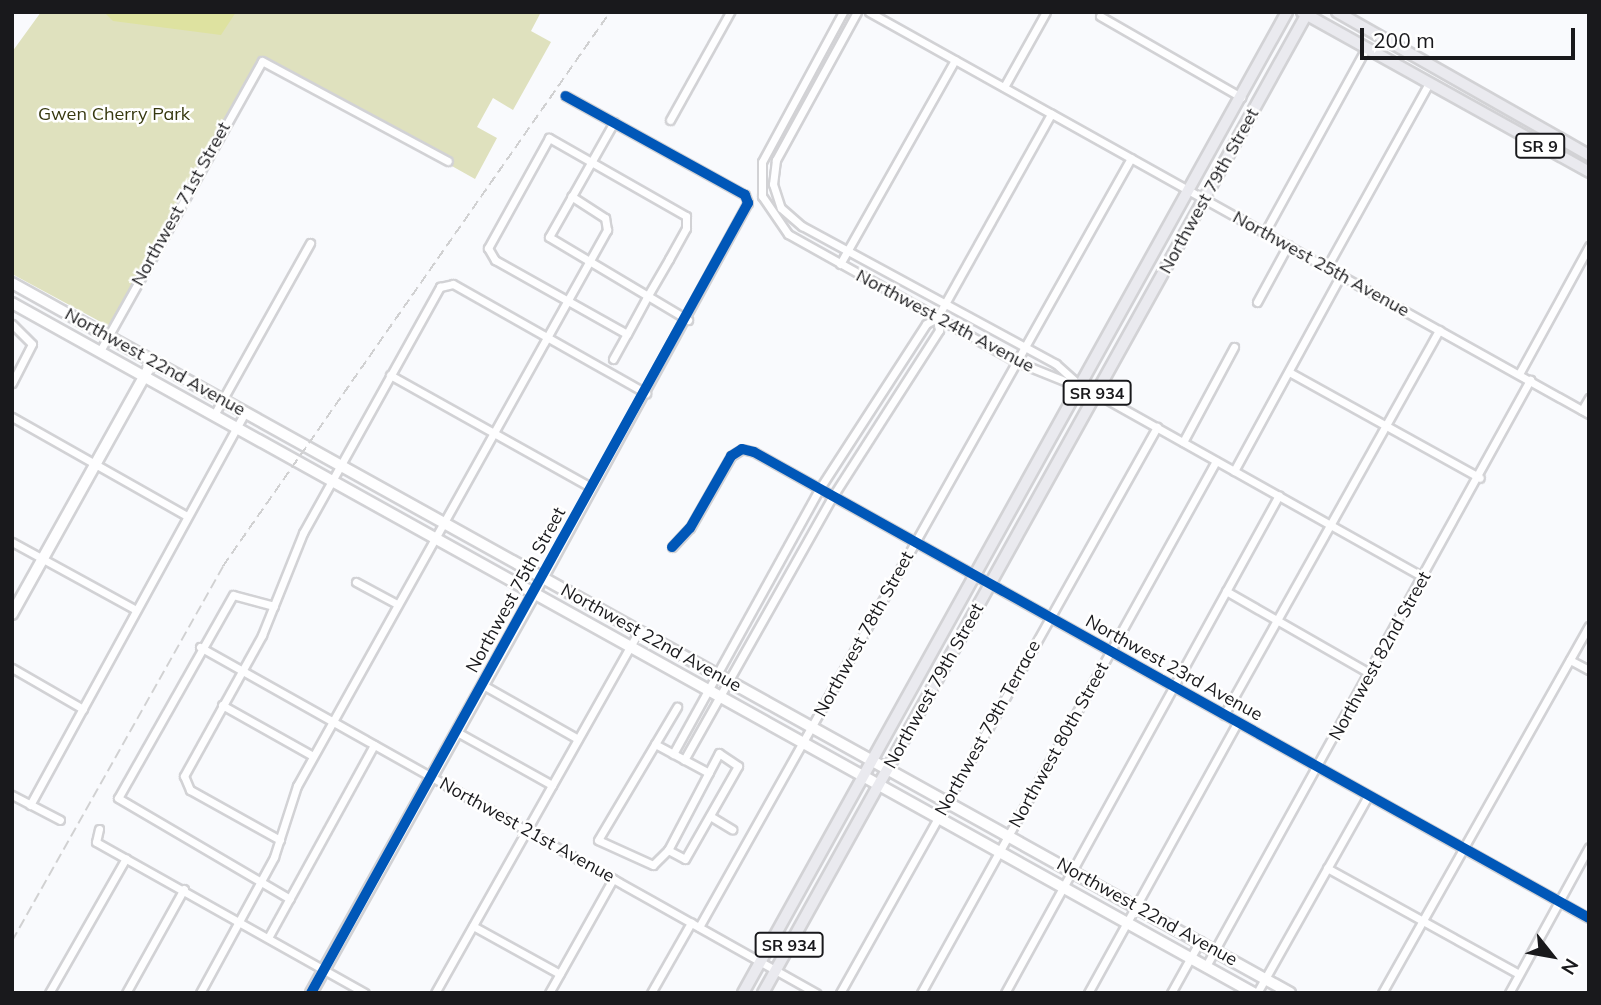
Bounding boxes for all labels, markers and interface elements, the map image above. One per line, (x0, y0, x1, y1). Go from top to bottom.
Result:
scale bar (1363, 14, 1578, 58)
text: 200 m (1373, 27, 1435, 53)
park label: Gwen Cherry Park (38, 103, 190, 125)
street label: Northwest 79th Street (1155, 105, 1263, 277)
street label: Northwest 71st Street (127, 118, 235, 290)
road number: SR 9 (1514, 134, 1566, 158)
street label: Northwest 25th Avenue (1229, 206, 1413, 322)
street label: Northwest 24th Avenue (852, 265, 1038, 377)
street label: Northwest 22nd Avenue (61, 303, 249, 421)
road number: SR 934 (1062, 380, 1132, 406)
street label: Northwest 75th Street (462, 504, 570, 676)
street label: Northwest 78th Street (810, 548, 918, 720)
street label: Northwest 82nd Street (1324, 568, 1436, 744)
street label: Northwest 22nd Avenue (557, 579, 745, 697)
street label: Northwest 79th Street (880, 600, 988, 772)
street label: Northwest 23rd Avenue (1082, 610, 1266, 726)
street label: Northwest 79th Terrace (931, 636, 1045, 820)
street label: Northwest 80th Street (1005, 659, 1113, 831)
street label: Northwest 21st Avenue (436, 773, 618, 887)
street label: Northwest 22nd Avenue (1053, 853, 1241, 971)
north arrow (1517, 921, 1587, 991)
road number: SR 934 (754, 932, 824, 958)
text: N (1556, 954, 1584, 979)

